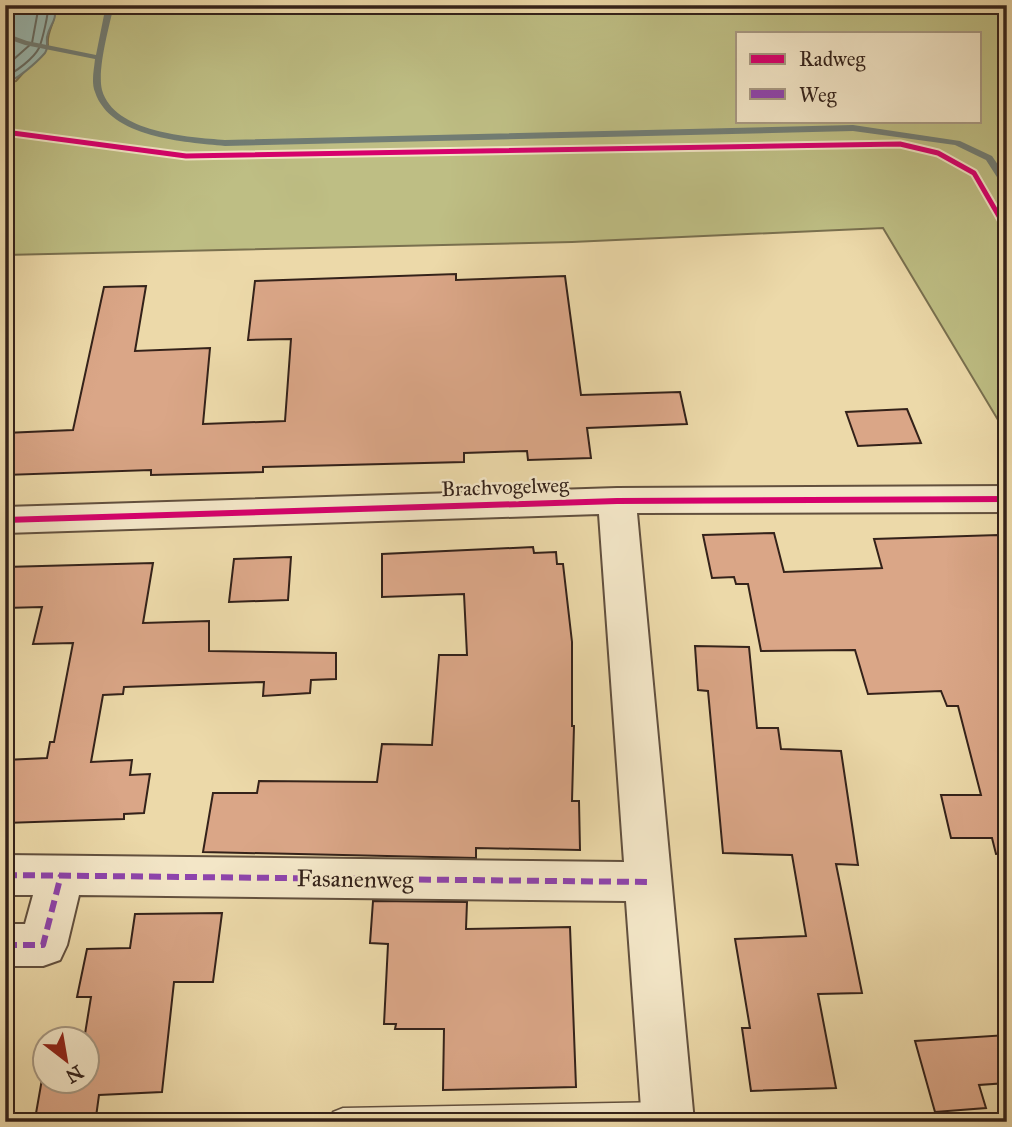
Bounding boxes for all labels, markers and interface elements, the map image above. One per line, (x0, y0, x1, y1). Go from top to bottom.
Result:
legend (736, 32, 981, 122)
text: Radweg (799, 46, 865, 72)
text: Weg (799, 82, 837, 108)
street label: Brachvogelweg (441, 472, 569, 502)
street label: Fasanenweg (296, 863, 414, 895)
north arrow (32, 1026, 102, 1096)
text: N (62, 1060, 87, 1088)

